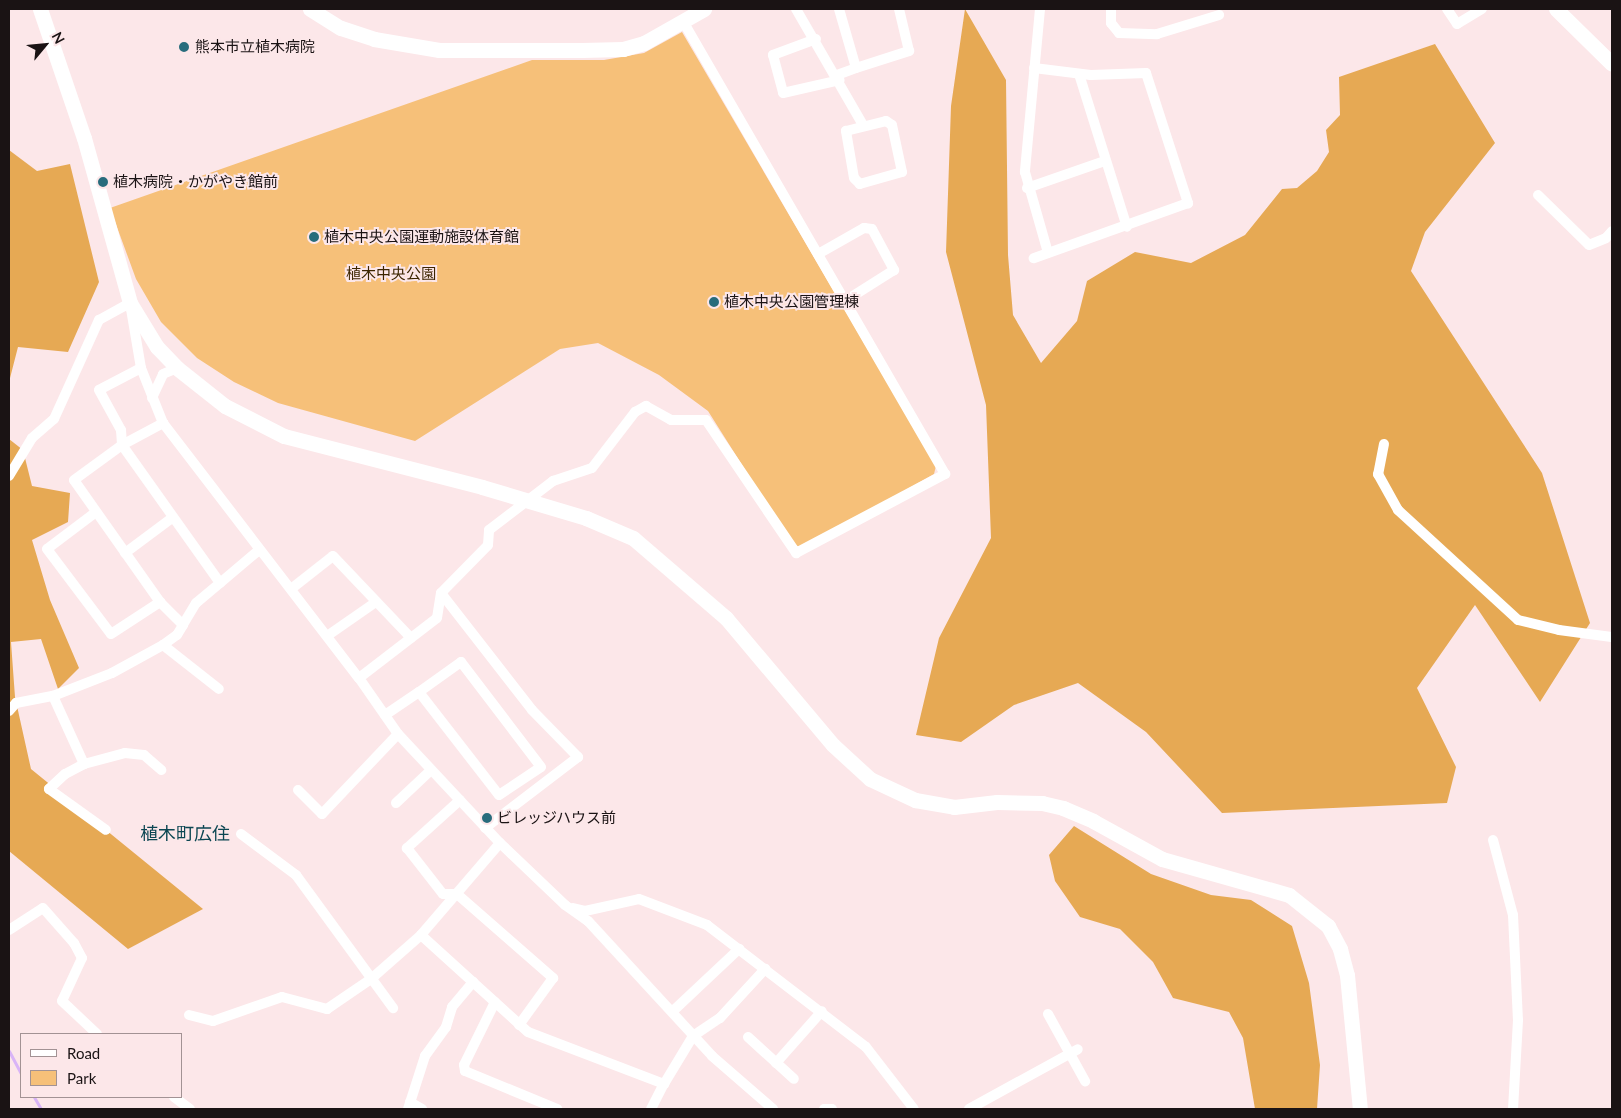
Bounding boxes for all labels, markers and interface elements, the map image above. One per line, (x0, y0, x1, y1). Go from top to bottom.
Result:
north arrow (20, 20, 70, 70)
text: N (49, 29, 69, 46)
place label: 熊本市立植木病院 (195, 38, 315, 56)
marker: 熊本市立植木病院 (177, 40, 191, 54)
place label: 植木病院・かがやき館前 (113, 173, 278, 191)
marker: 植木病院・かがやき館前 (97, 176, 109, 188)
place label: 植木中央公園運動施設体育館 (324, 228, 519, 246)
marker: 植木中央公園運動施設体育館 (308, 231, 320, 243)
park label: 植木中央公園 (346, 265, 436, 283)
place label: 植木中央公園管理棟 (724, 293, 859, 311)
marker: 植木中央公園管理棟 (708, 296, 720, 308)
place label: ビレッジハウス前 (497, 809, 617, 827)
marker: ビレッジハウス前 (481, 812, 493, 824)
district label: 植木町広住 (140, 822, 230, 844)
legend (20, 1033, 182, 1098)
text: Road (67, 1044, 100, 1062)
text: Park (67, 1069, 96, 1087)

